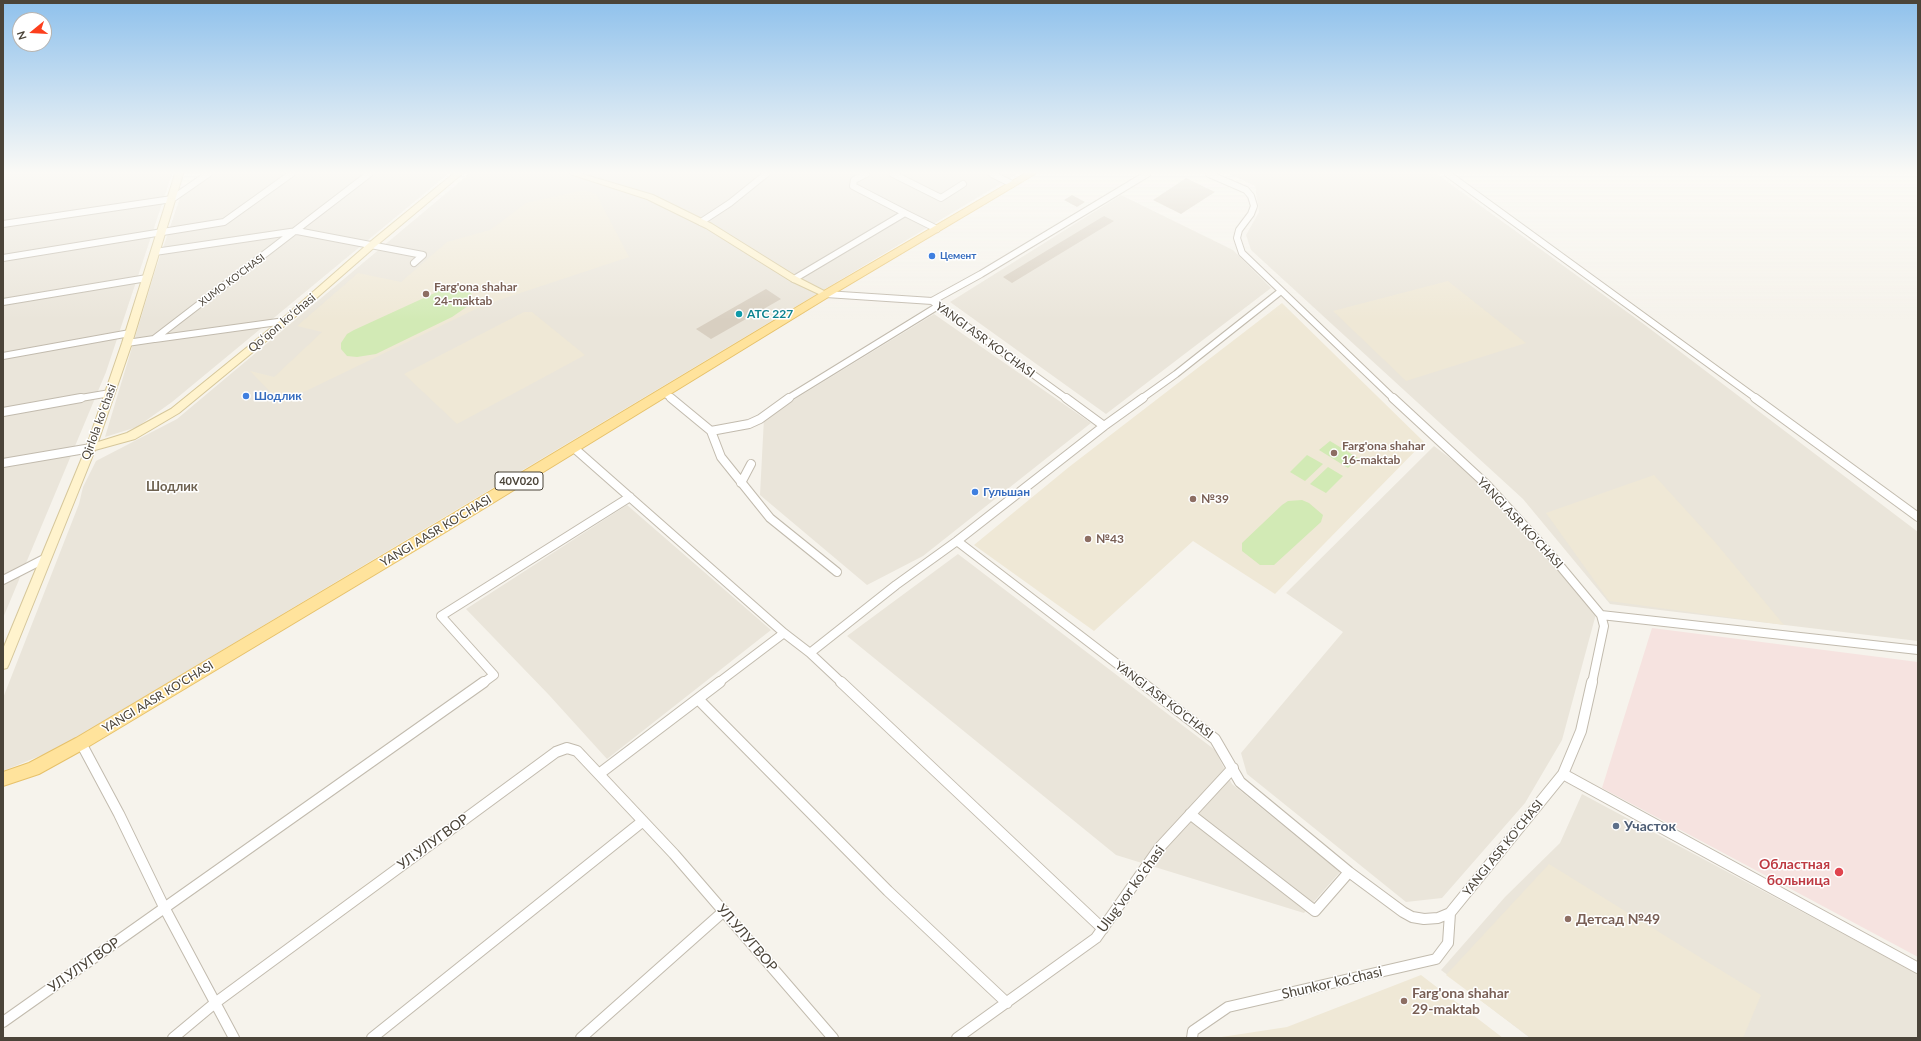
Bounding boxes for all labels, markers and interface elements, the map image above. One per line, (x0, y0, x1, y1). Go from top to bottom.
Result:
north arrow (12, 12, 52, 52)
text: N (14, 30, 29, 42)
place label: Цемент (940, 250, 976, 262)
street label: XUMO KO'CHASI (197, 251, 267, 309)
marker: Цемент (927, 251, 937, 261)
place label: Farg'ona shahar 24-maktab (434, 280, 517, 308)
marker: Farg'ona shahar 24-maktab (421, 289, 431, 299)
street label: Qoʻqon koʻchasi (245, 291, 319, 355)
street label: YANGI ASR KO'CHASI (933, 299, 1037, 381)
place label: АТС 227 (747, 307, 793, 321)
marker: АТС 227 (734, 309, 744, 319)
street label: Qirlola koʻchasi (79, 382, 119, 462)
place label: Шодлик (254, 389, 302, 403)
marker: Шодлик (241, 391, 251, 401)
place label: Farg'ona shahar 16-maktab (1342, 439, 1425, 467)
marker: Farg'ona shahar 16-maktab (1329, 448, 1339, 458)
road number: 40V020 (495, 472, 543, 490)
street label: YANGI ASR KO'CHASI (1474, 475, 1566, 571)
district label: Шодлик (146, 479, 198, 495)
place label: Гульшан (983, 485, 1030, 499)
marker: Гульшан (970, 487, 980, 497)
street label: YANGI AASR KO'CHASI (378, 492, 494, 570)
place label: №39 (1201, 492, 1229, 506)
marker: №39 (1188, 494, 1198, 504)
place label: №43 (1096, 532, 1124, 546)
marker: №43 (1083, 534, 1093, 544)
street label: YANGI AASR KO'CHASI (100, 658, 216, 736)
street label: YANGI ASR KO'CHASI (1112, 658, 1216, 742)
street label: YANGI ASR KO'CHASI (1460, 797, 1546, 899)
street label: УЛ.УЛУГВОР (394, 811, 472, 873)
place label: Участок (1624, 818, 1676, 834)
marker: Участок (1611, 821, 1621, 831)
street label: Ulugʻvor koʻchasi (1094, 842, 1168, 936)
place label: Областная больница (1759, 856, 1830, 888)
marker: Областная больница (1833, 866, 1845, 878)
street label: УЛ.УЛУГВОР (713, 901, 781, 975)
place label: Детсад №49 (1576, 911, 1660, 927)
marker: Детсад №49 (1563, 914, 1573, 924)
street label: УЛ.УЛУГВОР (45, 934, 123, 996)
street label: Shunkor koʻchasi (1280, 963, 1384, 1003)
place label: Farg'ona shahar 29-maktab (1412, 985, 1509, 1018)
marker: Farg'ona shahar 29-maktab (1399, 996, 1409, 1006)

